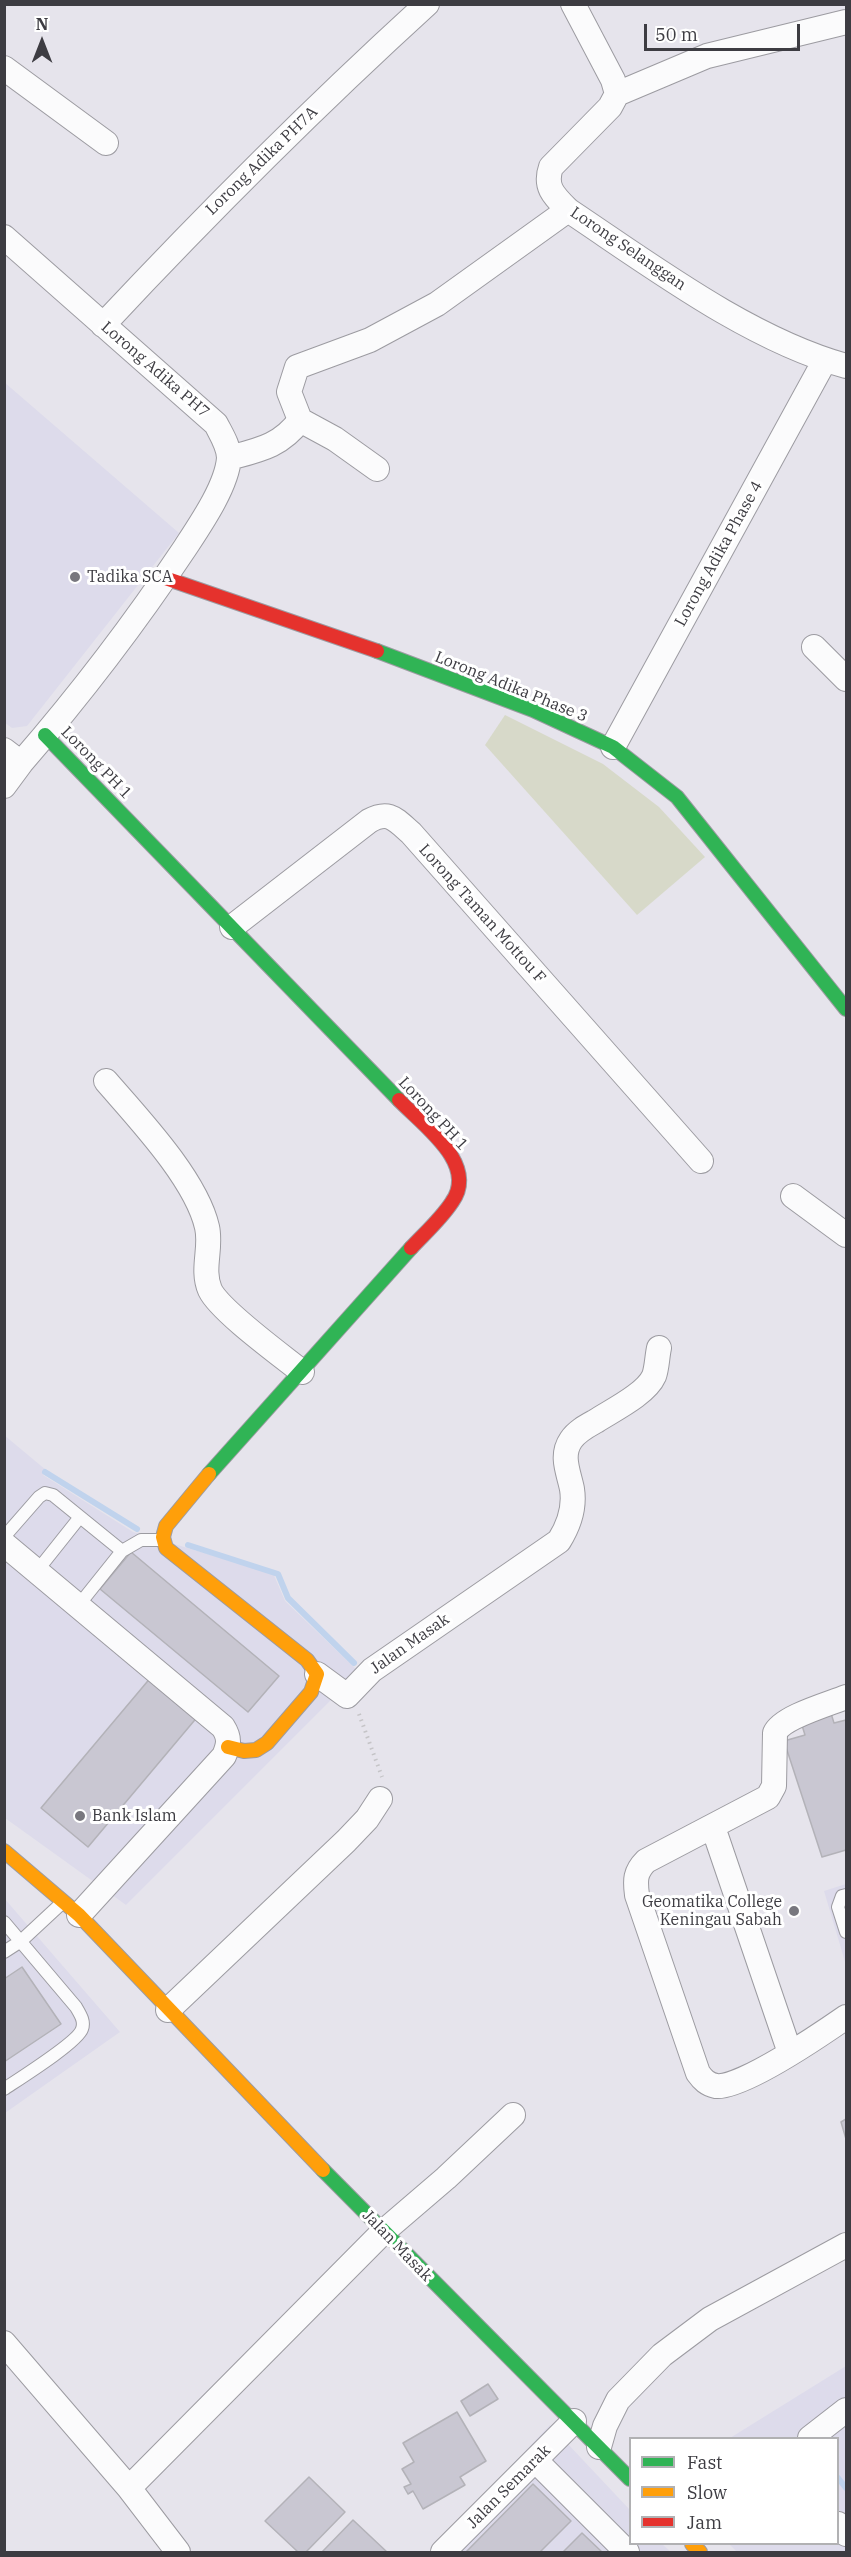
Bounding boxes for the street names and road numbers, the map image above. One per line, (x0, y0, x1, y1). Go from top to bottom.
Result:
street label: Lorong Adika PH7A (202, 103, 322, 219)
street label: Lorong Selanggan (567, 203, 689, 295)
street label: Lorong Adika PH7 (97, 318, 213, 422)
street label: Lorong Adika Phase 4 (671, 478, 767, 630)
street label: Lorong Adika Phase 3 (432, 648, 590, 726)
street label: Lorong PH 1 (57, 723, 135, 803)
street label: Lorong Taman Mottou F (414, 841, 550, 987)
street label: Lorong PH 1 (394, 1073, 472, 1155)
street label: Jalan Masak (367, 1610, 453, 1678)
street label: Jalan Masak (358, 2206, 436, 2286)
street label: Jalan Semarak (463, 2441, 555, 2533)

